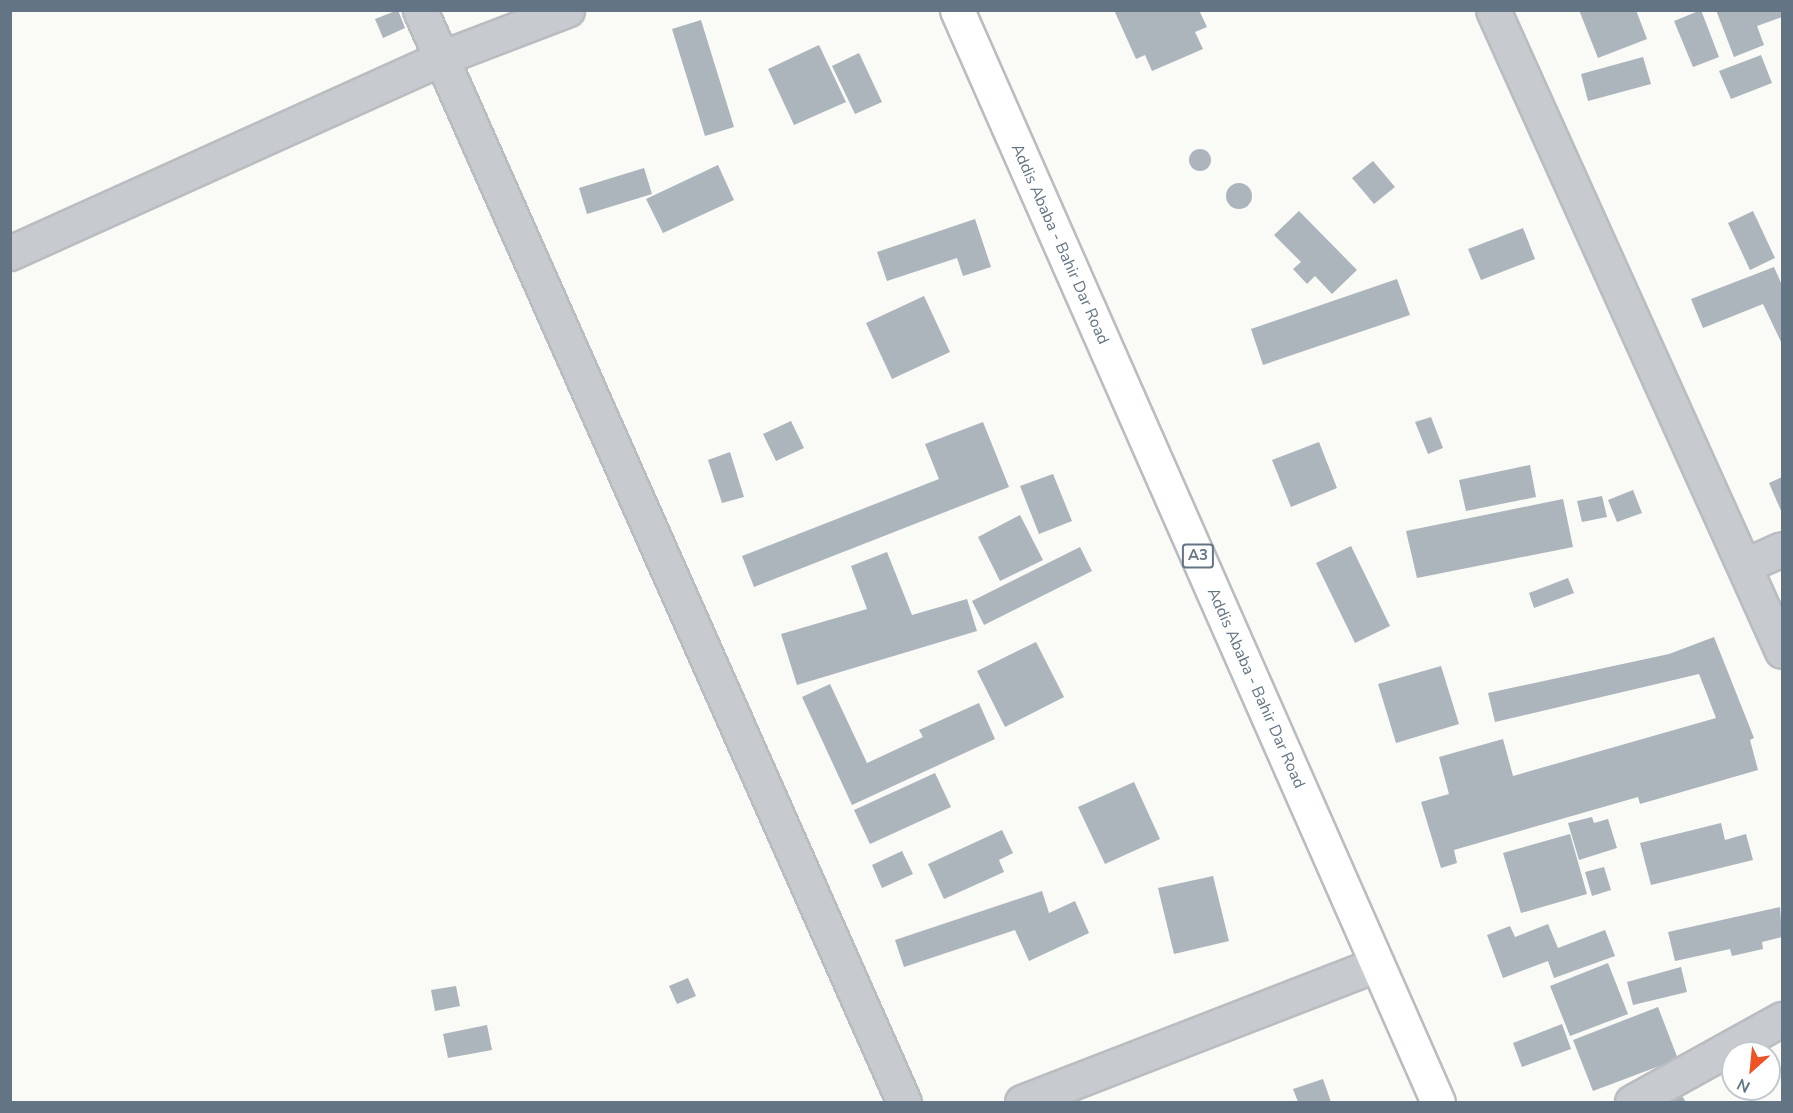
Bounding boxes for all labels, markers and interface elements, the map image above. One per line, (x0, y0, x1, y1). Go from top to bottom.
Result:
street label: Addis Ababa - Bahir Dar Road (1007, 141, 1113, 347)
road number: A3 (1182, 544, 1214, 568)
street label: Addis Ababa - Bahir Dar Road (1203, 585, 1309, 791)
north arrow (1721, 1041, 1781, 1101)
text: N (1733, 1073, 1754, 1098)

